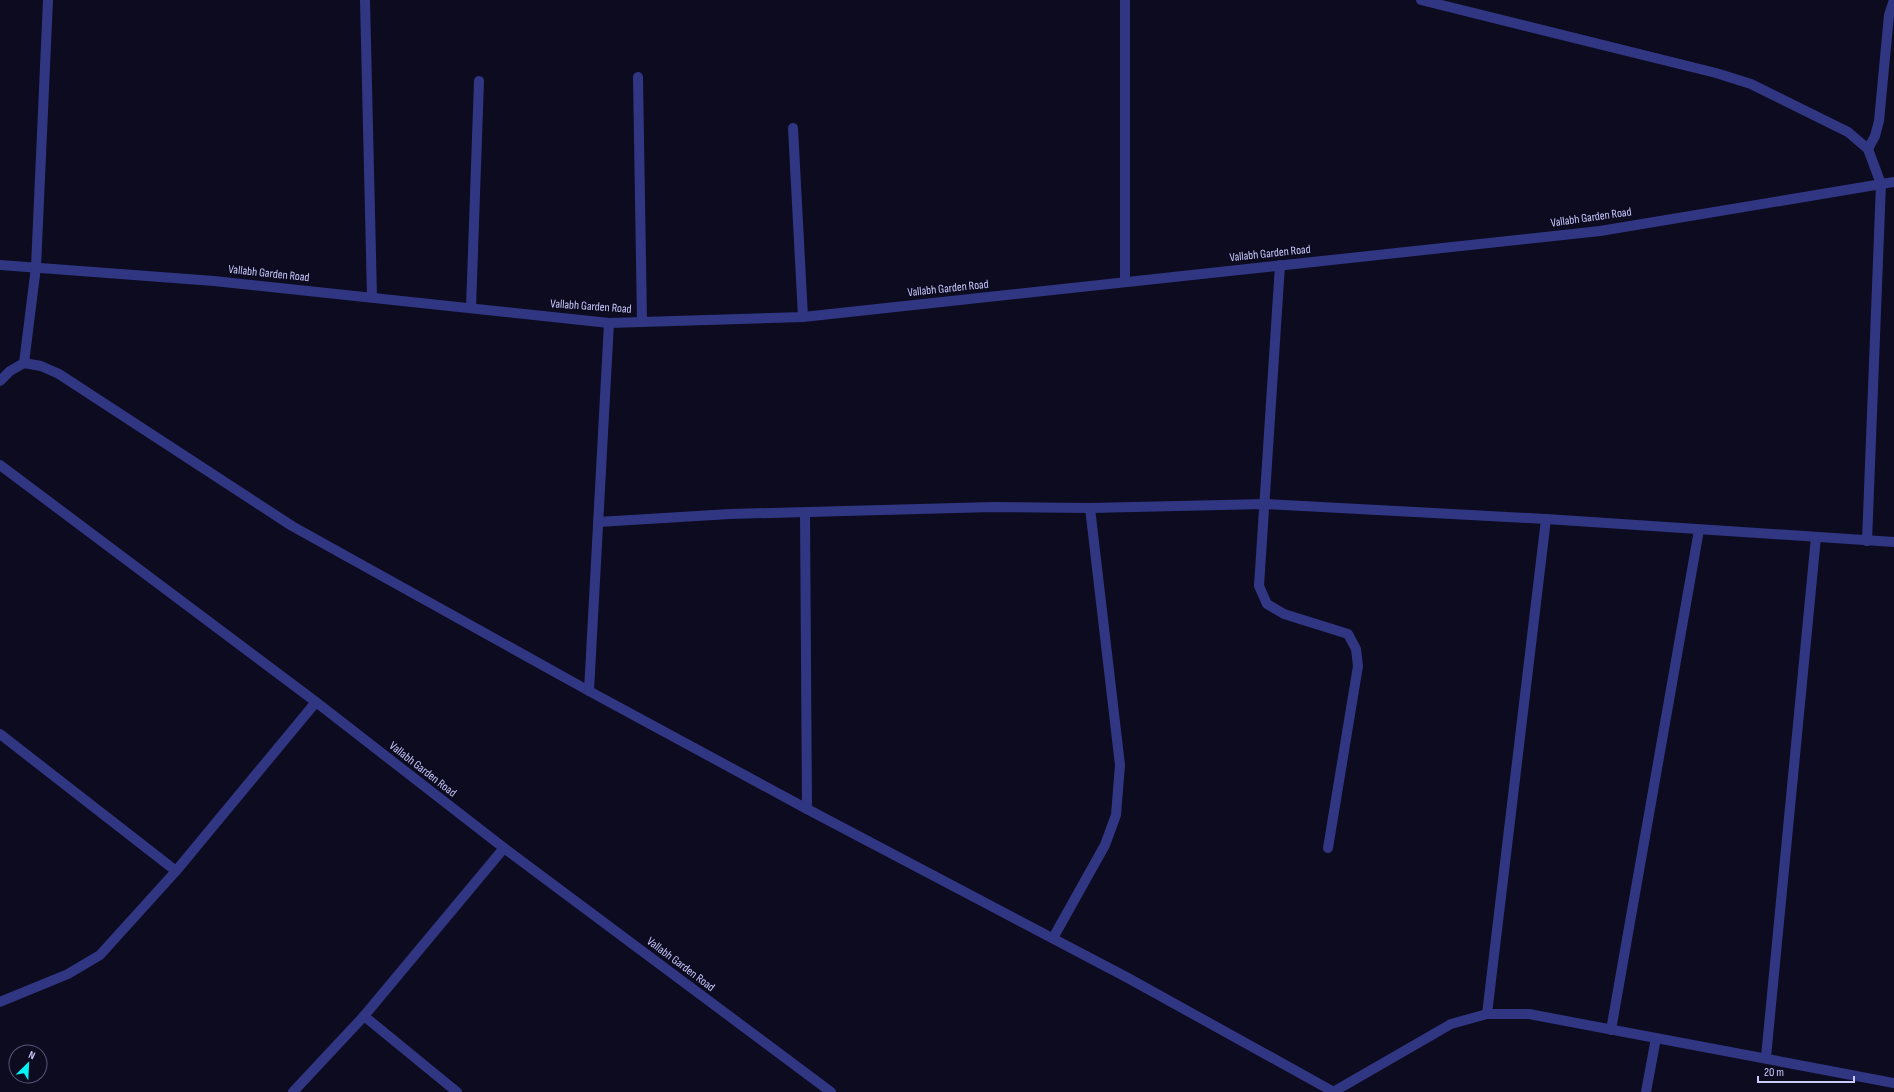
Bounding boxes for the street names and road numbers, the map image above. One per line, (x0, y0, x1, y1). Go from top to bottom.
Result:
street label: Vallabh Garden Road (1550, 204, 1632, 231)
street label: Vallabh Garden Road (1229, 242, 1311, 265)
street label: Vallabh Garden Road (228, 262, 310, 285)
street label: Vallabh Garden Road (907, 277, 989, 300)
street label: Vallabh Garden Road (550, 296, 632, 317)
street label: Vallabh Garden Road (386, 738, 459, 800)
street label: Vallabh Garden Road (644, 934, 718, 995)

